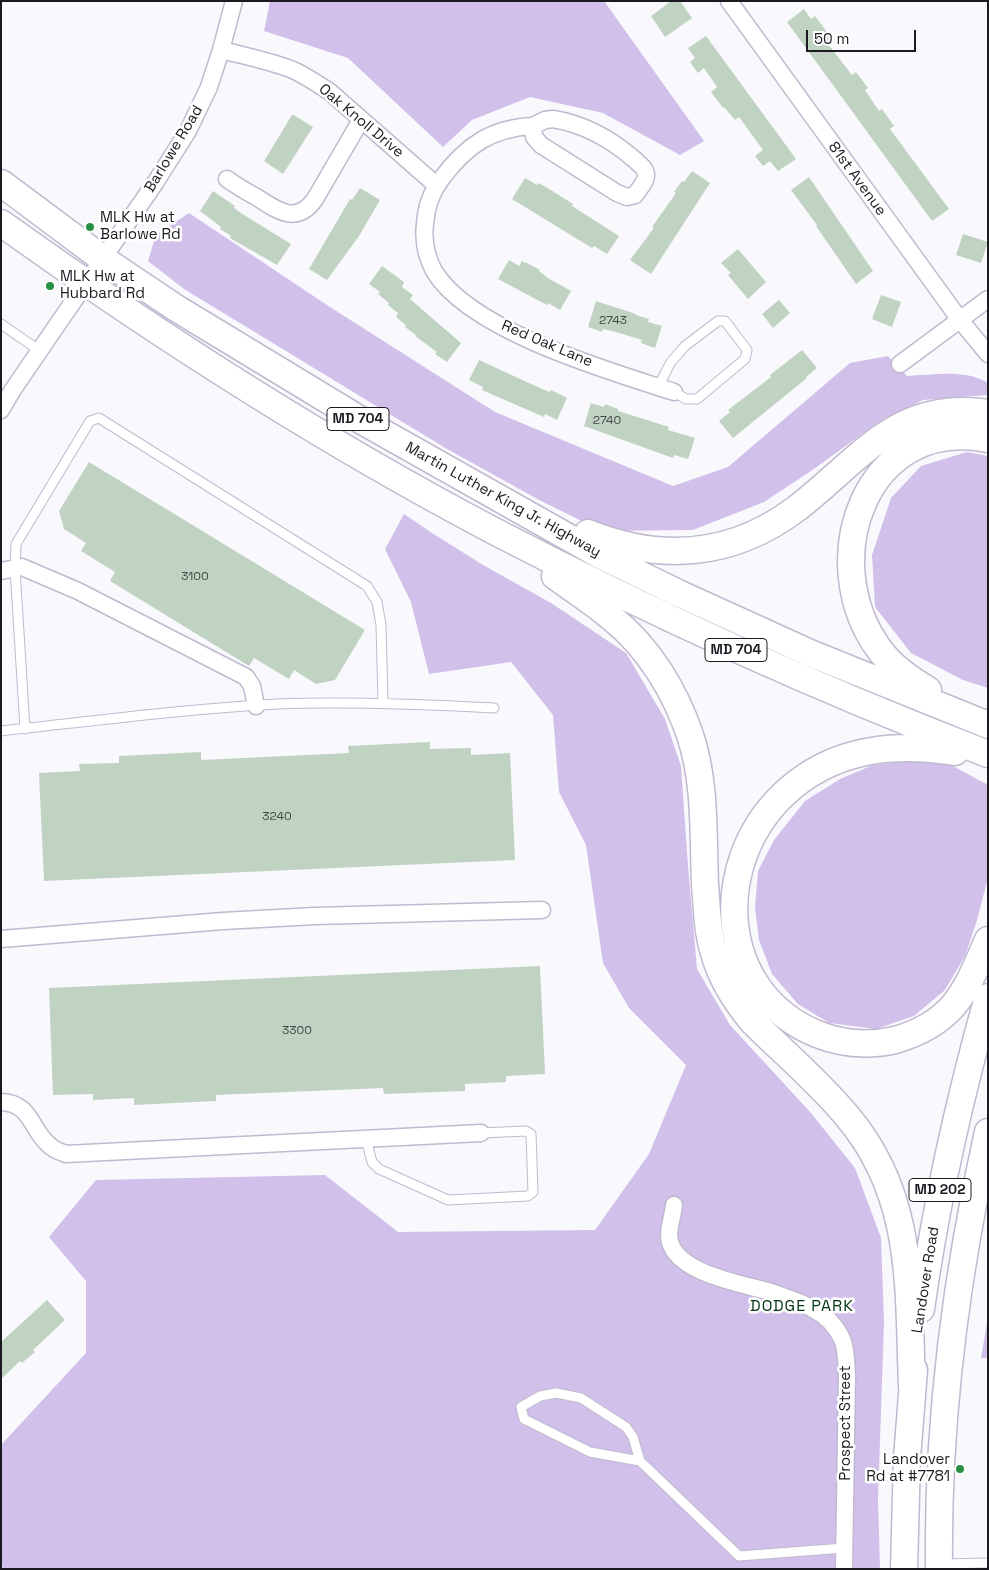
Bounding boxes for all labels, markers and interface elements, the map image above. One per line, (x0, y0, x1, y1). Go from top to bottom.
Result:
scale bar (809, 20, 919, 52)
text: 50 m (814, 29, 849, 48)
street label: Oak Knoll Drive (315, 80, 407, 162)
street label: Barlowe Road (141, 102, 207, 196)
street label: 81st Avenue (824, 138, 890, 220)
place label: MLK Hw at Barlowe Rd (100, 209, 181, 244)
marker: MLK Hw at Barlowe Rd (84, 221, 96, 233)
place label: MLK Hw at Hubbard Rd (60, 268, 145, 303)
marker: MLK Hw at Hubbard Rd (44, 280, 56, 292)
house number: 2743 (599, 314, 627, 328)
street label: Red Oak Lane (499, 317, 595, 371)
road number: MD 704 (327, 408, 389, 430)
house number: 2740 (593, 414, 621, 428)
street label: Martin Luther King Jr. Highway (402, 439, 604, 561)
house number: 3100 (181, 570, 209, 584)
road number: MD 704 (705, 638, 767, 662)
house number: 3240 (262, 810, 292, 824)
house number: 3300 (282, 1024, 312, 1038)
road number: MD 202 (909, 1178, 971, 1202)
street label: Landover Road (909, 1225, 943, 1335)
district label: DODGE PARK (749, 1297, 855, 1317)
street label: Prospect Street (837, 1365, 855, 1481)
place label: Landover Rd at #7781 (866, 1451, 950, 1486)
marker: Landover Rd at #7781 (954, 1463, 966, 1475)

